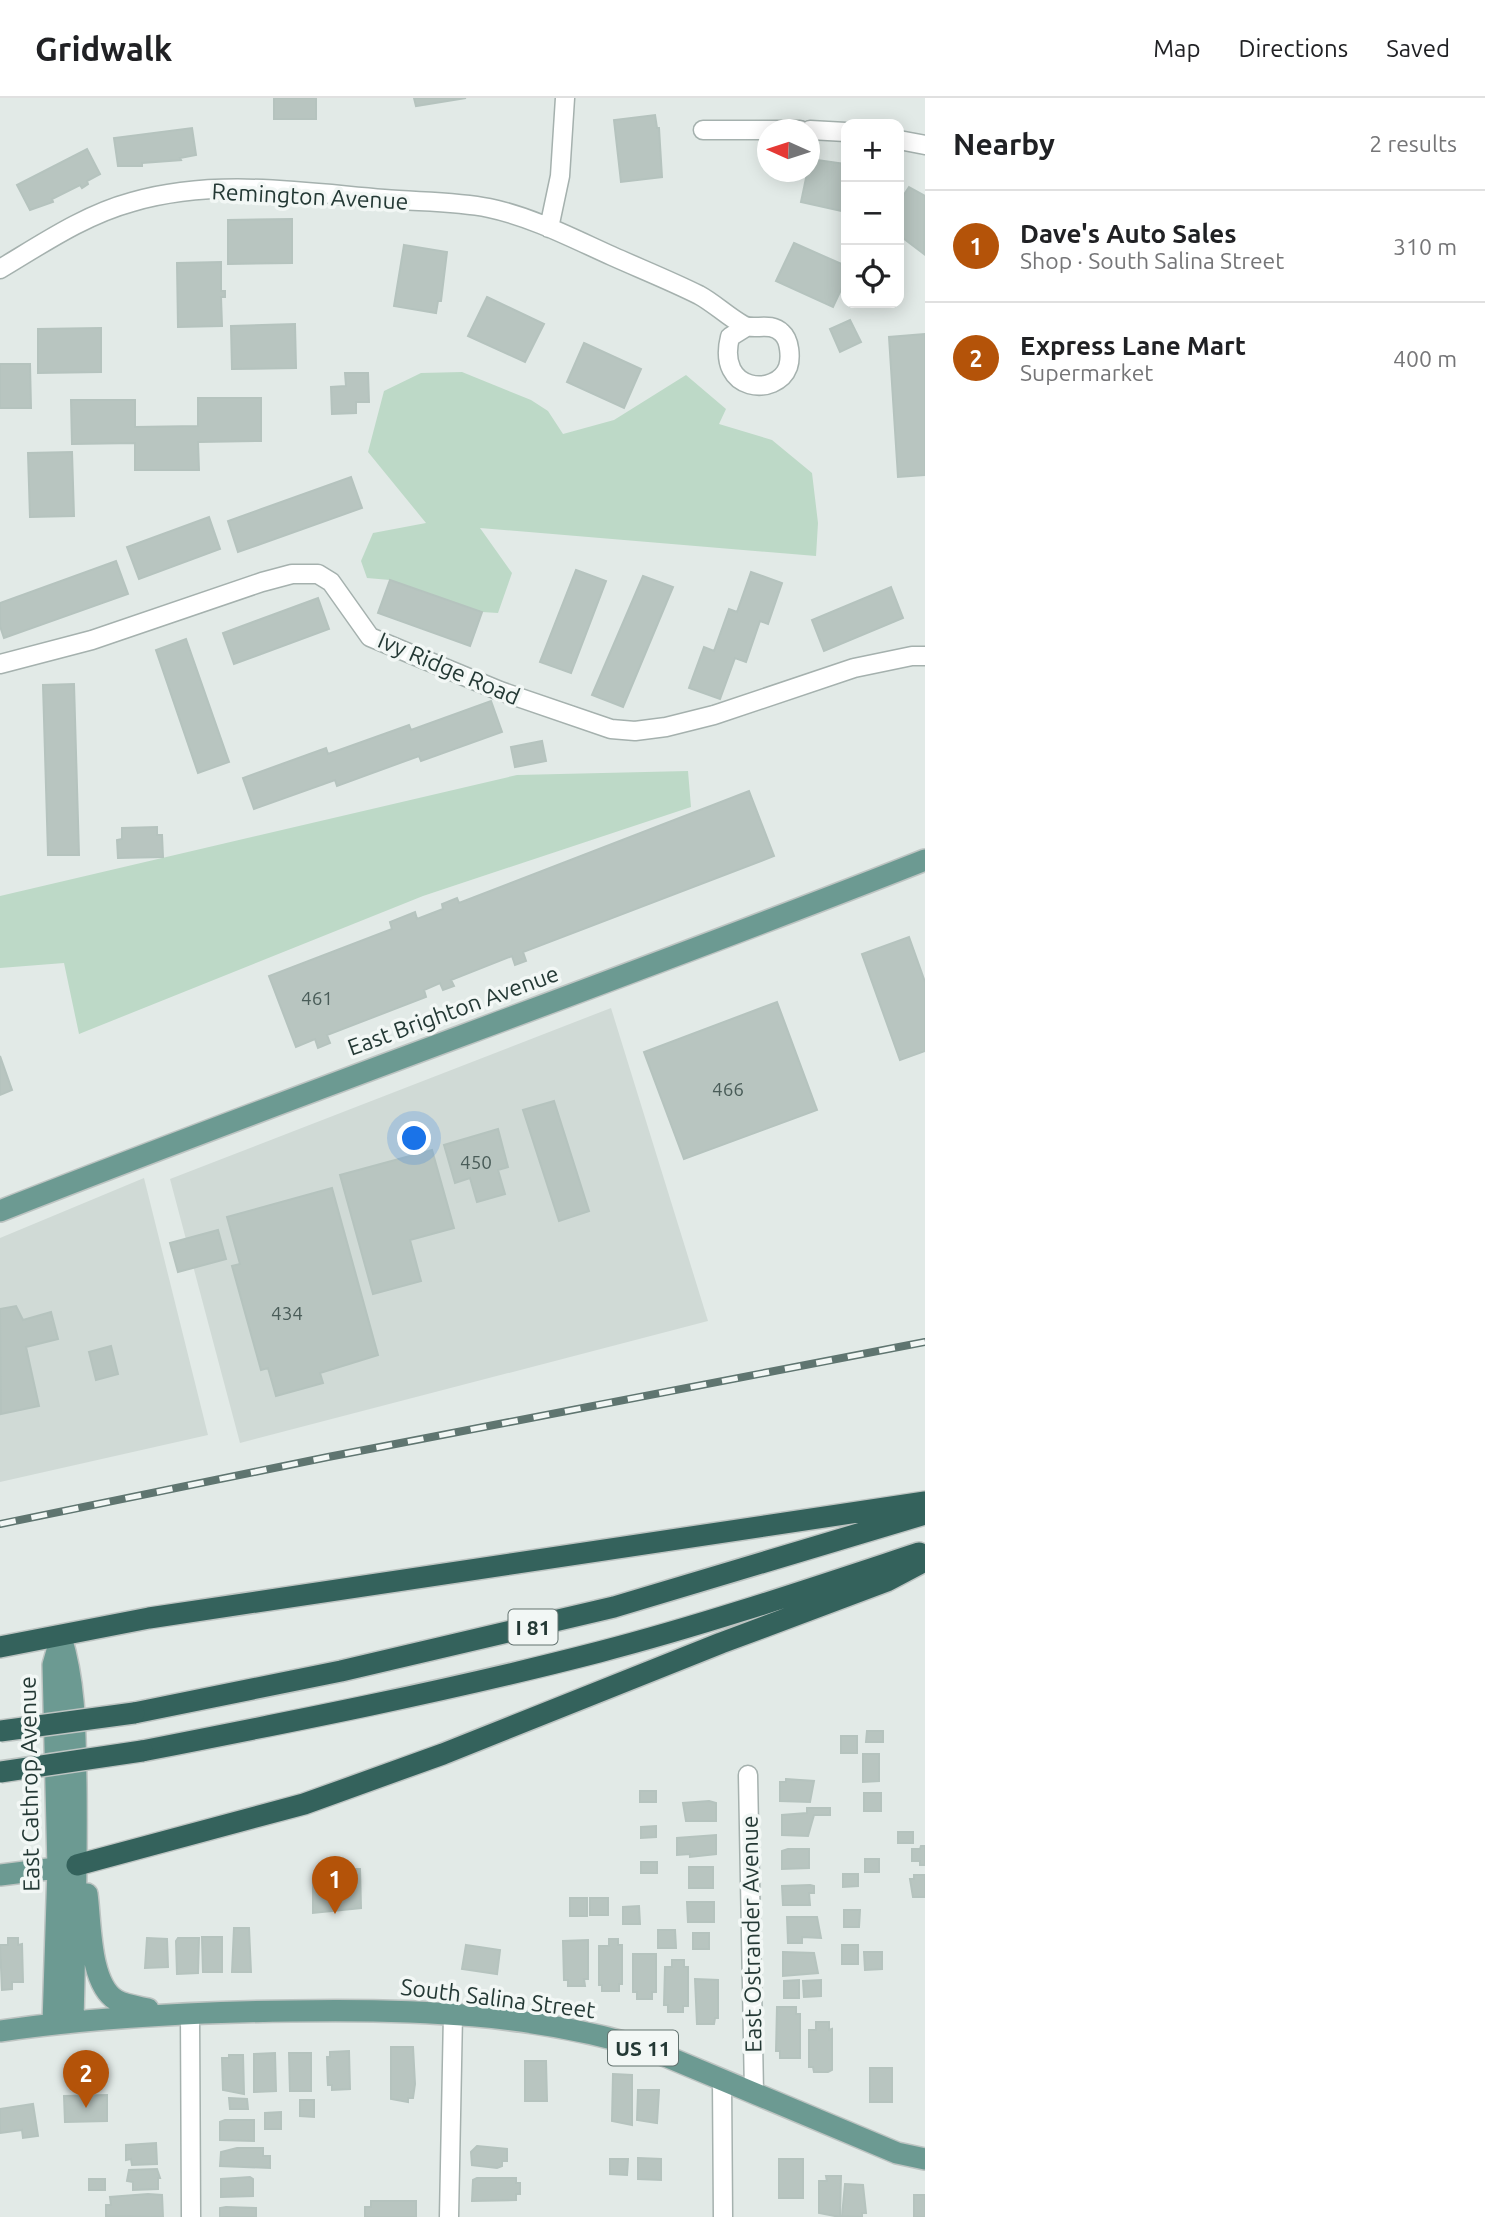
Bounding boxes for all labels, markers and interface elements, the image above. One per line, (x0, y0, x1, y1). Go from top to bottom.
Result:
text: Gridwalk (35, 30, 172, 67)
text: Map (1153, 35, 1200, 62)
text: Directions (1238, 35, 1348, 62)
text: Saved (1386, 35, 1450, 62)
north arrow (757, 119, 820, 182)
map controls (841, 119, 904, 308)
button: + (841, 119, 904, 182)
text: Nearby (953, 127, 1055, 161)
text: 2 results (1369, 131, 1457, 156)
street label: Remington Avenue (211, 178, 409, 214)
button: − (841, 182, 904, 245)
text: Dave's Auto Sales (1020, 219, 1237, 248)
text: 1 (970, 234, 982, 259)
text: 310 m (1393, 234, 1457, 259)
button: locate (841, 245, 904, 308)
text: Shop · South Salina Street (1020, 248, 1284, 273)
text: Express Lane Mart (1020, 331, 1246, 360)
text: 2 (970, 346, 982, 371)
text: 400 m (1393, 346, 1457, 371)
text: Supermarket (1020, 360, 1153, 385)
street label: Ivy Ridge Road (374, 627, 524, 709)
street label: East Brighton Avenue (344, 960, 562, 1060)
house number: 461 (301, 987, 333, 1009)
house number: 466 (712, 1078, 744, 1100)
your location (397, 1121, 431, 1155)
house number: 450 (460, 1151, 492, 1173)
house number: 434 (271, 1302, 303, 1324)
road number: I 81 (508, 1610, 558, 1644)
street label: East Cathrop Avenue (15, 1676, 43, 1892)
street label: East Ostrander Avenue (736, 1815, 766, 2053)
pin: 1 (312, 1856, 358, 1914)
street label: South Salina Street (399, 1974, 597, 2022)
road number: US 11 (608, 2030, 678, 2066)
pin: 2 (63, 2050, 109, 2108)

